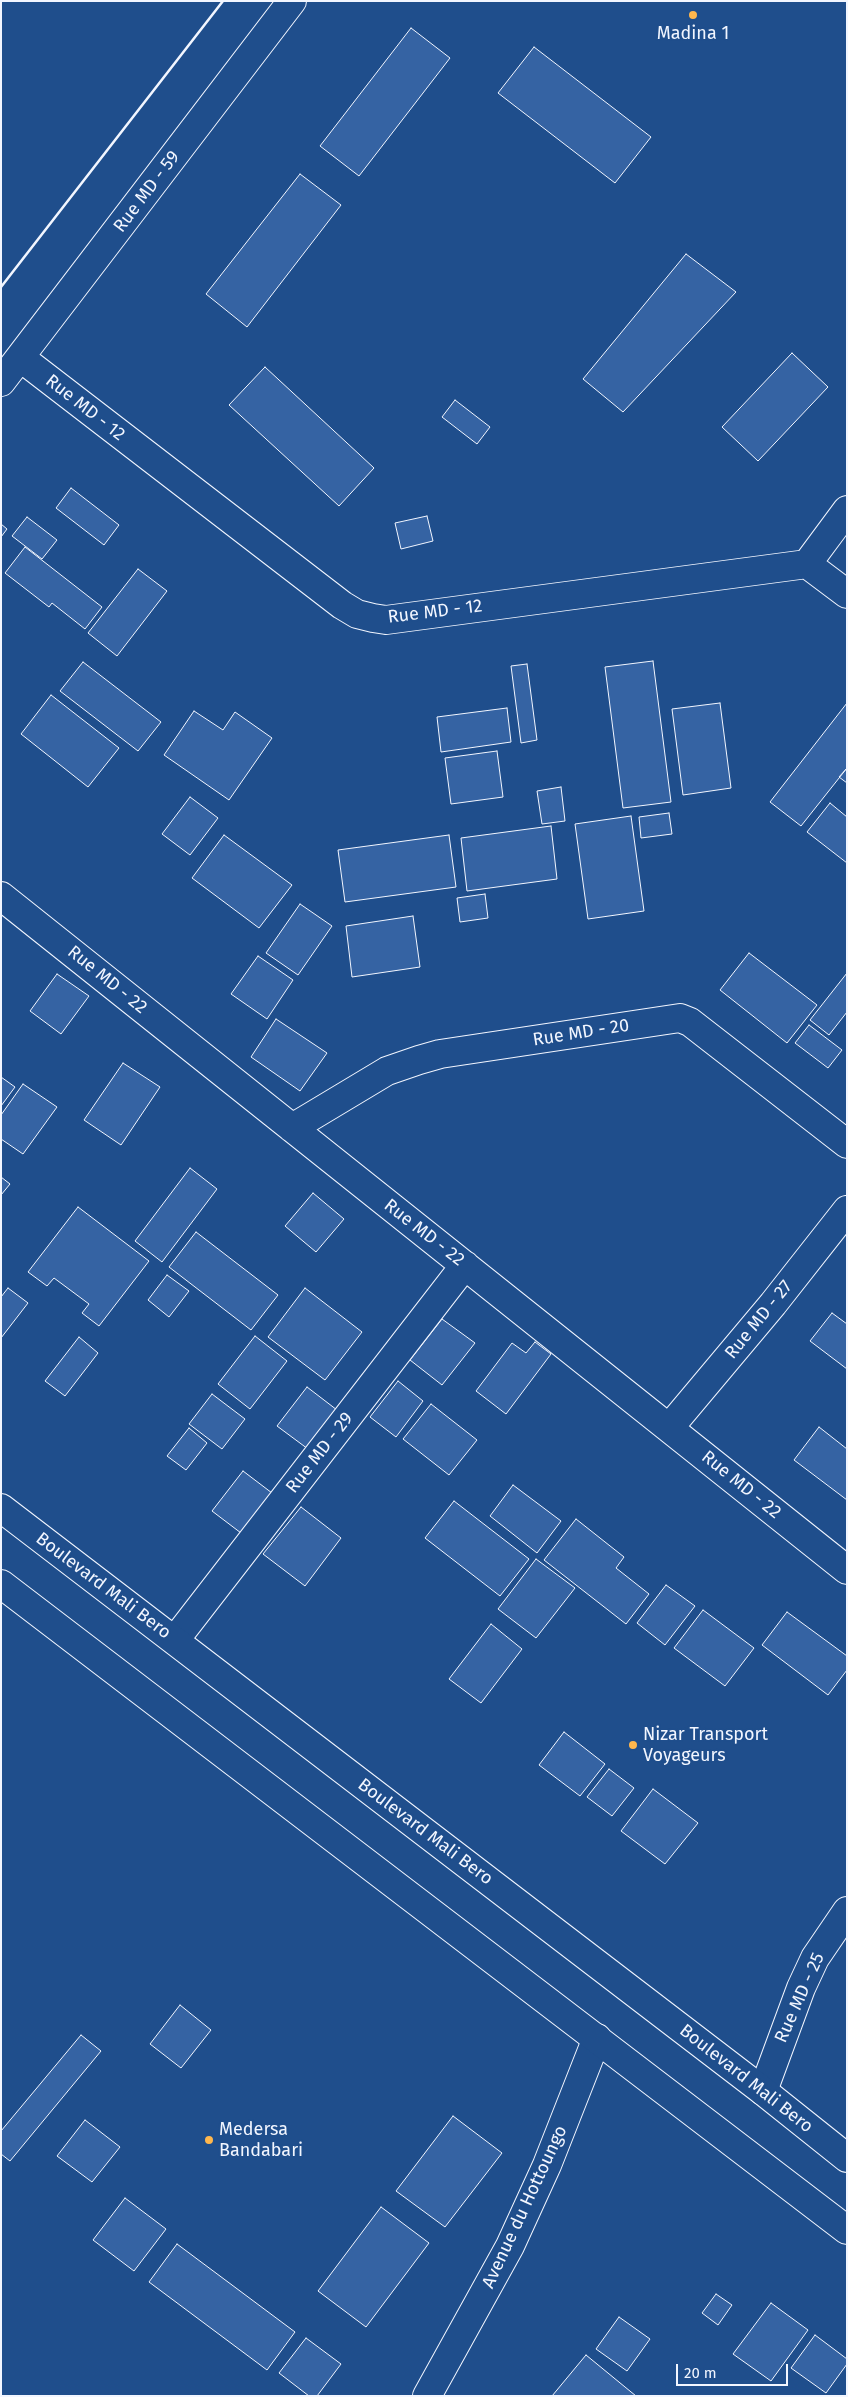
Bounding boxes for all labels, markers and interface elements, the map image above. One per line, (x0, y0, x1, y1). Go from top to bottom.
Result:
marker: Madina 1 (687, 9, 699, 21)
place label: Madina 1 (657, 23, 729, 45)
street label: Rue MD - 59 (109, 147, 185, 237)
street label: Rue MD - 12 (41, 370, 129, 446)
street label: Rue MD - 12 (387, 595, 483, 629)
street label: Rue MD - 22 (63, 941, 151, 1019)
street label: Rue MD - 20 (531, 1015, 631, 1051)
street label: Rue MD - 22 (379, 1195, 469, 1271)
street label: Rue MD - 27 (721, 1276, 797, 1364)
street label: Rue MD - 29 (282, 1408, 358, 1498)
street label: Rue MD - 22 (697, 1446, 785, 1524)
street label: Boulevard Mali Bero (31, 1528, 175, 1644)
place label: Nizar Transport Voyageurs (643, 1724, 768, 1766)
marker: Nizar Transport Voyageurs (627, 1739, 639, 1751)
street label: Boulevard Mali Bero (353, 1774, 497, 1890)
street label: Rue MD - 25 (771, 1950, 829, 2046)
street label: Boulevard Mali Bero (675, 2020, 817, 2138)
place label: Medersa Bandabari (219, 2119, 303, 2162)
street label: Avenue du Hottoungo (478, 2122, 572, 2292)
marker: Medersa Bandabari (203, 2134, 215, 2146)
scale bar (678, 2354, 790, 2386)
text: 20 m (684, 2364, 717, 2382)

